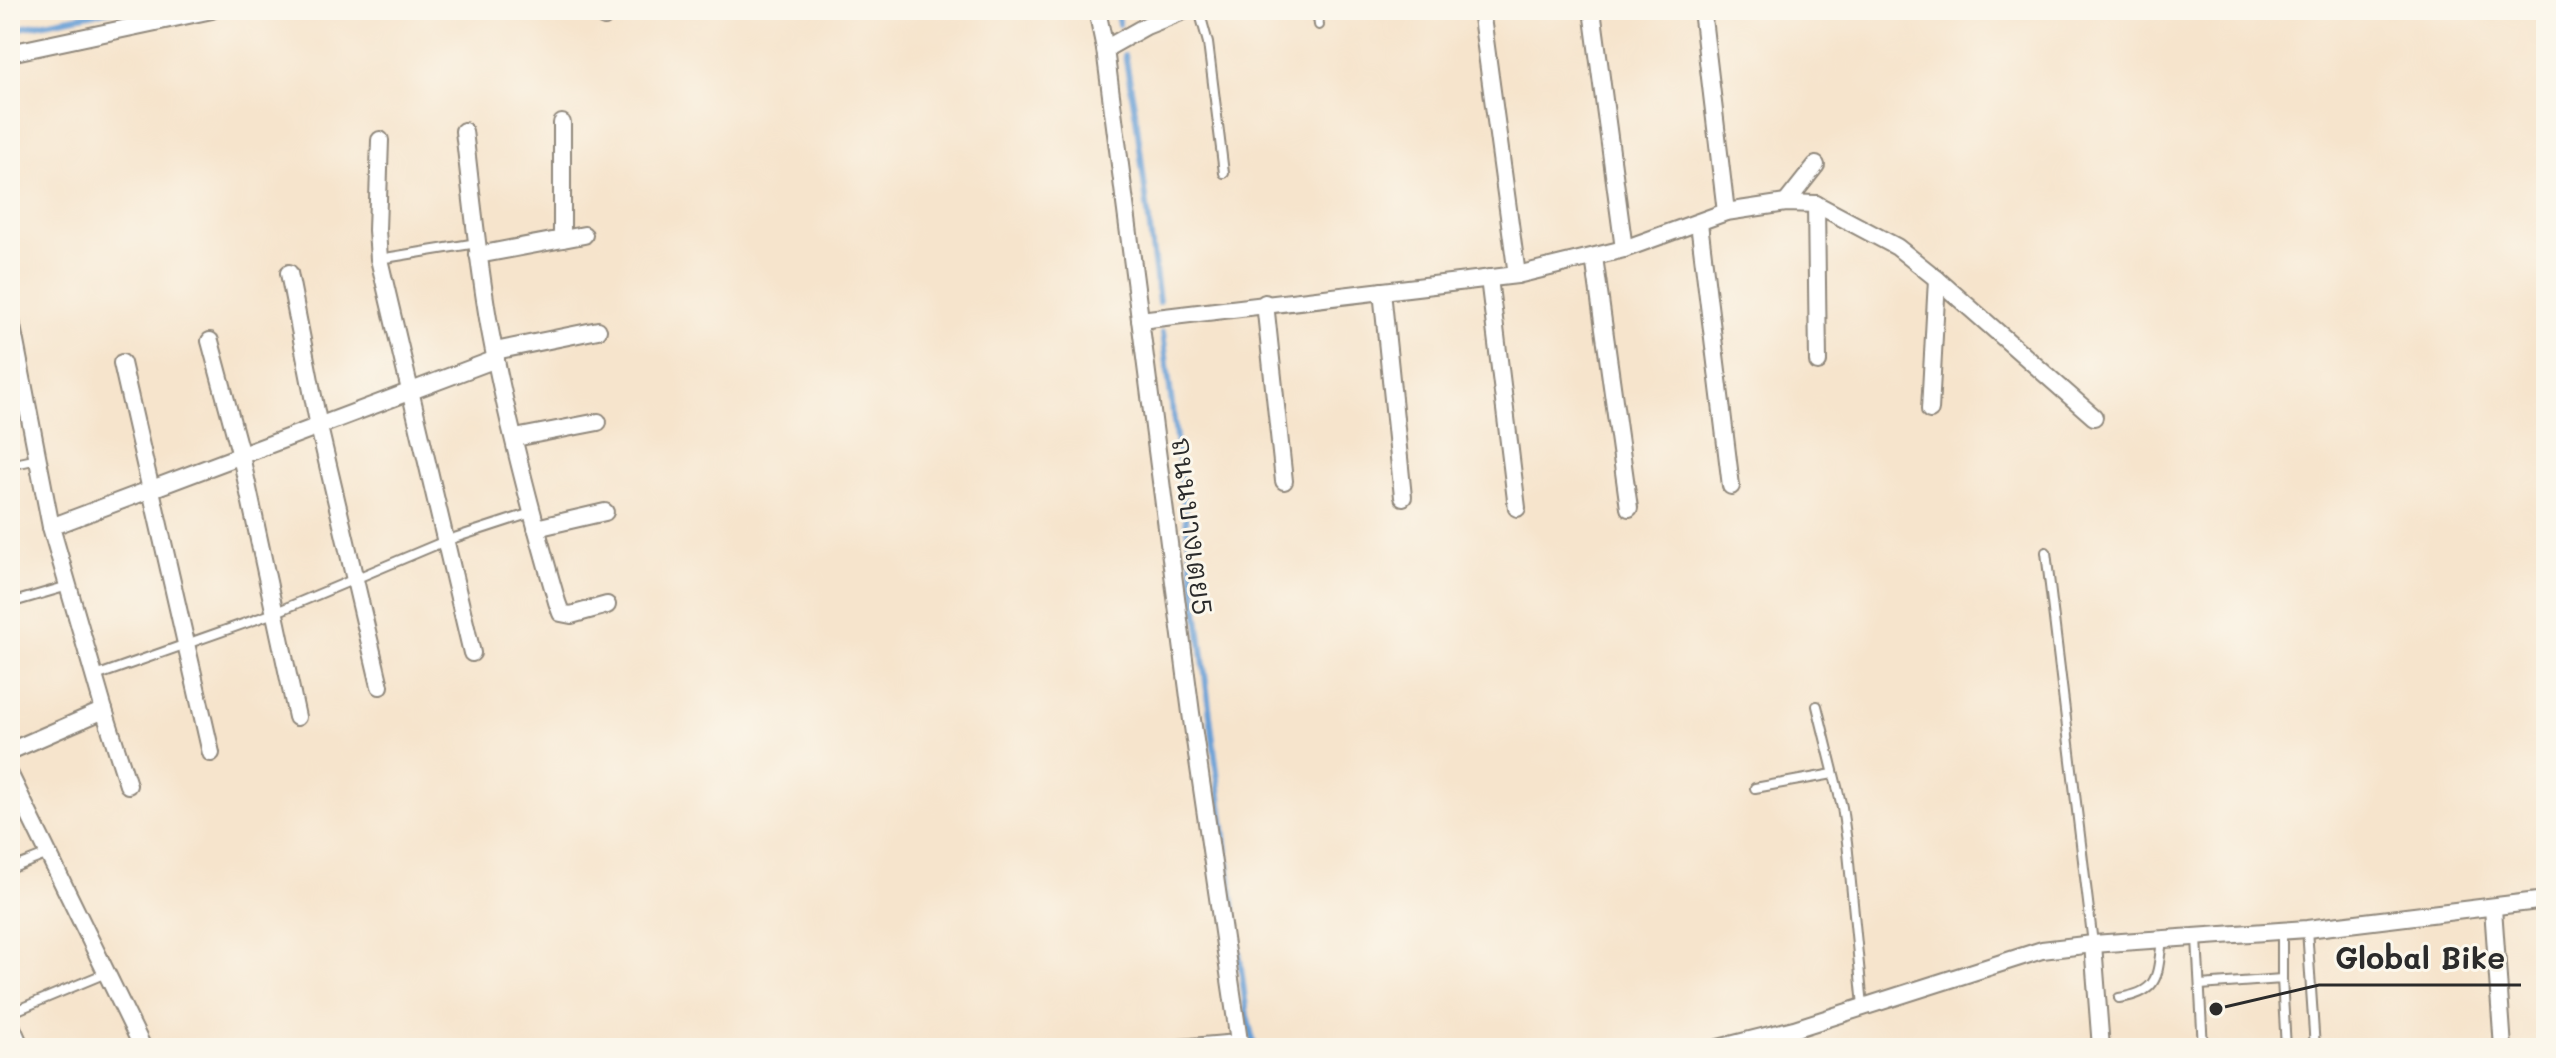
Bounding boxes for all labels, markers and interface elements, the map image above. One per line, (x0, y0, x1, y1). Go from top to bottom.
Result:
street label: ถนนบางเตย5 (1164, 435, 1222, 617)
callout: Global Bike (2319, 931, 2521, 985)
text: Global Bike (2335, 937, 2505, 977)

